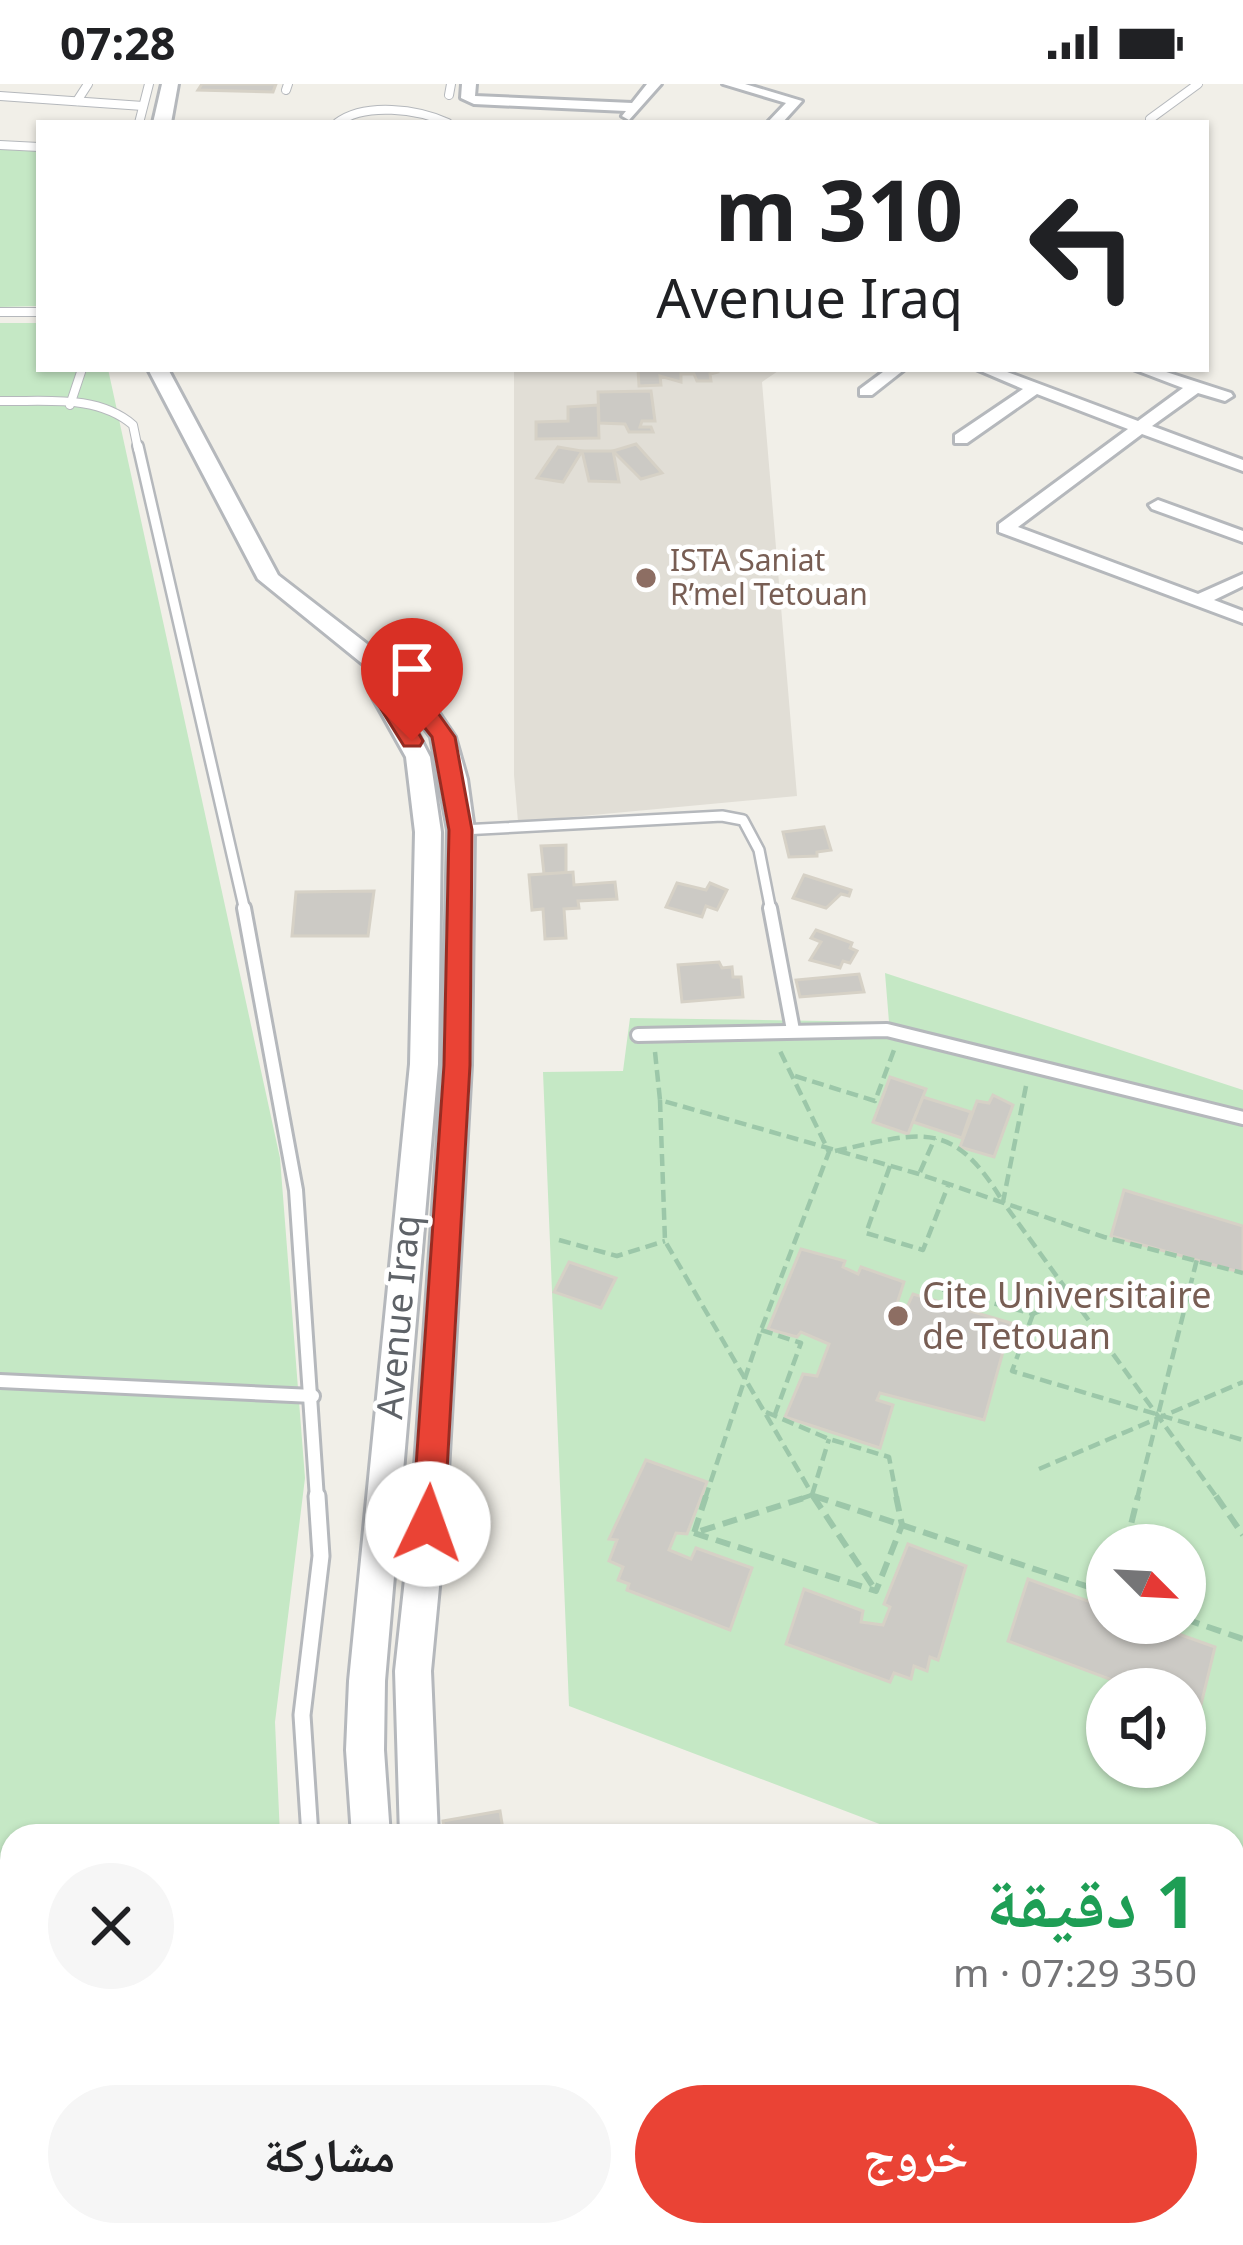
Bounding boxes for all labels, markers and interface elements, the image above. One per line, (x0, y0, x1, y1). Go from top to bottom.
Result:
text: 07:28 (60, 12, 176, 73)
text: 310 m (715, 151, 963, 266)
icon: left (1005, 168, 1161, 324)
text: Avenue Iraq (656, 260, 963, 334)
place label: ISTA Saniat R’mel Tetouan (670, 539, 868, 614)
marker: ISTA Saniat R’mel Tetouan (633, 565, 659, 591)
pin (361, 618, 463, 741)
icon: arrive (379, 636, 445, 702)
street label: Avenue Iraq (364, 1213, 431, 1421)
place label: Cite Universitaire de Tetouan (922, 1270, 1211, 1360)
marker: Cite Universitaire de Tetouan (885, 1303, 911, 1329)
position arrow (365, 1461, 491, 1587)
north arrow (1086, 1524, 1206, 1644)
map controls (1086, 1524, 1206, 1788)
button: sound (1086, 1668, 1206, 1788)
text: 1 دقيقة (986, 1851, 1197, 1949)
button: close (48, 1863, 174, 1989)
text: 350 m · 07:29 (953, 1945, 1197, 1998)
button: مشاركة (48, 2085, 611, 2223)
button: خروج (635, 2085, 1197, 2223)

